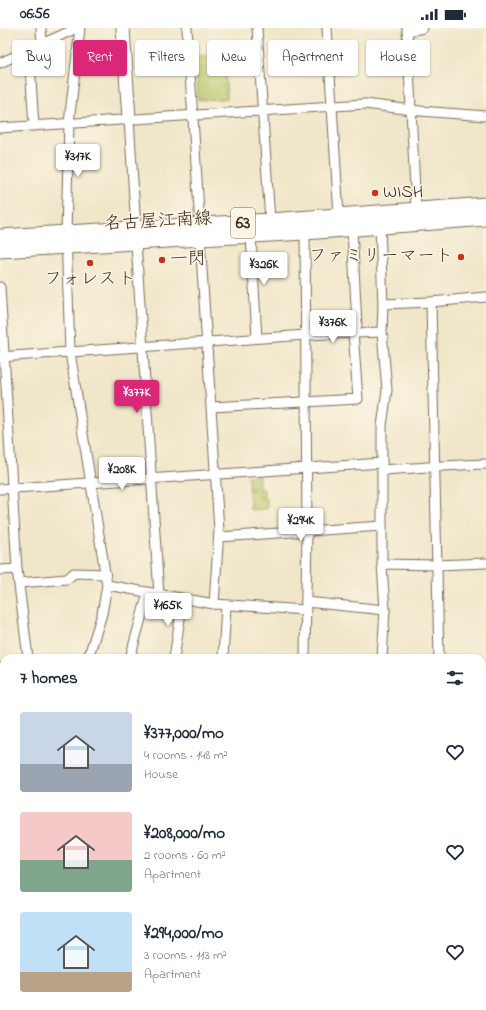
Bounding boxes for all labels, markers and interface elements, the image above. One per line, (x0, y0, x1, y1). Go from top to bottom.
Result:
text: 06:56 (20, 3, 50, 25)
chip: Buy (12, 40, 65, 76)
chip: Rent (73, 40, 127, 76)
chip: Filters (135, 40, 199, 76)
chip: New (207, 40, 260, 76)
chip: Apartment (268, 40, 358, 76)
chip: House (366, 40, 430, 76)
pin: ¥317K (50, 144, 106, 178)
text: ¥317K (65, 147, 91, 166)
place label: WISH (383, 180, 423, 206)
marker: WISH (370, 188, 380, 198)
street label: 名古屋江南線 (103, 206, 213, 238)
road number: 63 (231, 208, 255, 238)
place label: ファミリーマート (309, 244, 453, 270)
place label: 一閃 (170, 247, 206, 273)
pin: ¥326K (236, 252, 292, 286)
marker: ファミリーマート (456, 252, 466, 262)
marker: 一閃 (157, 255, 167, 265)
text: ¥326K (250, 255, 278, 274)
marker: フォレスト (85, 258, 95, 268)
place label: フォレスト (44, 267, 136, 293)
pin: ¥376K (305, 310, 361, 344)
text: ¥376K (319, 313, 347, 332)
pin: ¥377K (109, 380, 165, 414)
text: ¥377K (123, 383, 151, 402)
pin: ¥208K (94, 457, 150, 491)
text: ¥208K (108, 460, 136, 479)
pin: ¥294K (273, 508, 329, 542)
text: ¥294K (287, 511, 315, 530)
pin: ¥165K (140, 593, 196, 627)
text: ¥165K (154, 596, 182, 615)
text: 7 homes (20, 666, 78, 691)
icon: filters (444, 667, 466, 689)
text: ¥377,000/mo (144, 721, 224, 746)
icon: home (52, 728, 100, 776)
icon: heart (444, 741, 466, 763)
text: 4 rooms · 148 m² (144, 746, 228, 765)
text: House (144, 765, 178, 784)
text: ¥208,000/mo (144, 821, 225, 846)
icon: home (52, 828, 100, 876)
icon: heart (444, 841, 466, 863)
text: 2 rooms · 60 m² (144, 846, 226, 865)
text: Apartment (144, 865, 201, 884)
text: ¥294,000/mo (144, 921, 223, 946)
icon: home (52, 928, 100, 976)
icon: heart (444, 941, 466, 963)
text: 3 rooms · 113 m² (144, 946, 227, 965)
text: Apartment (144, 965, 201, 984)

